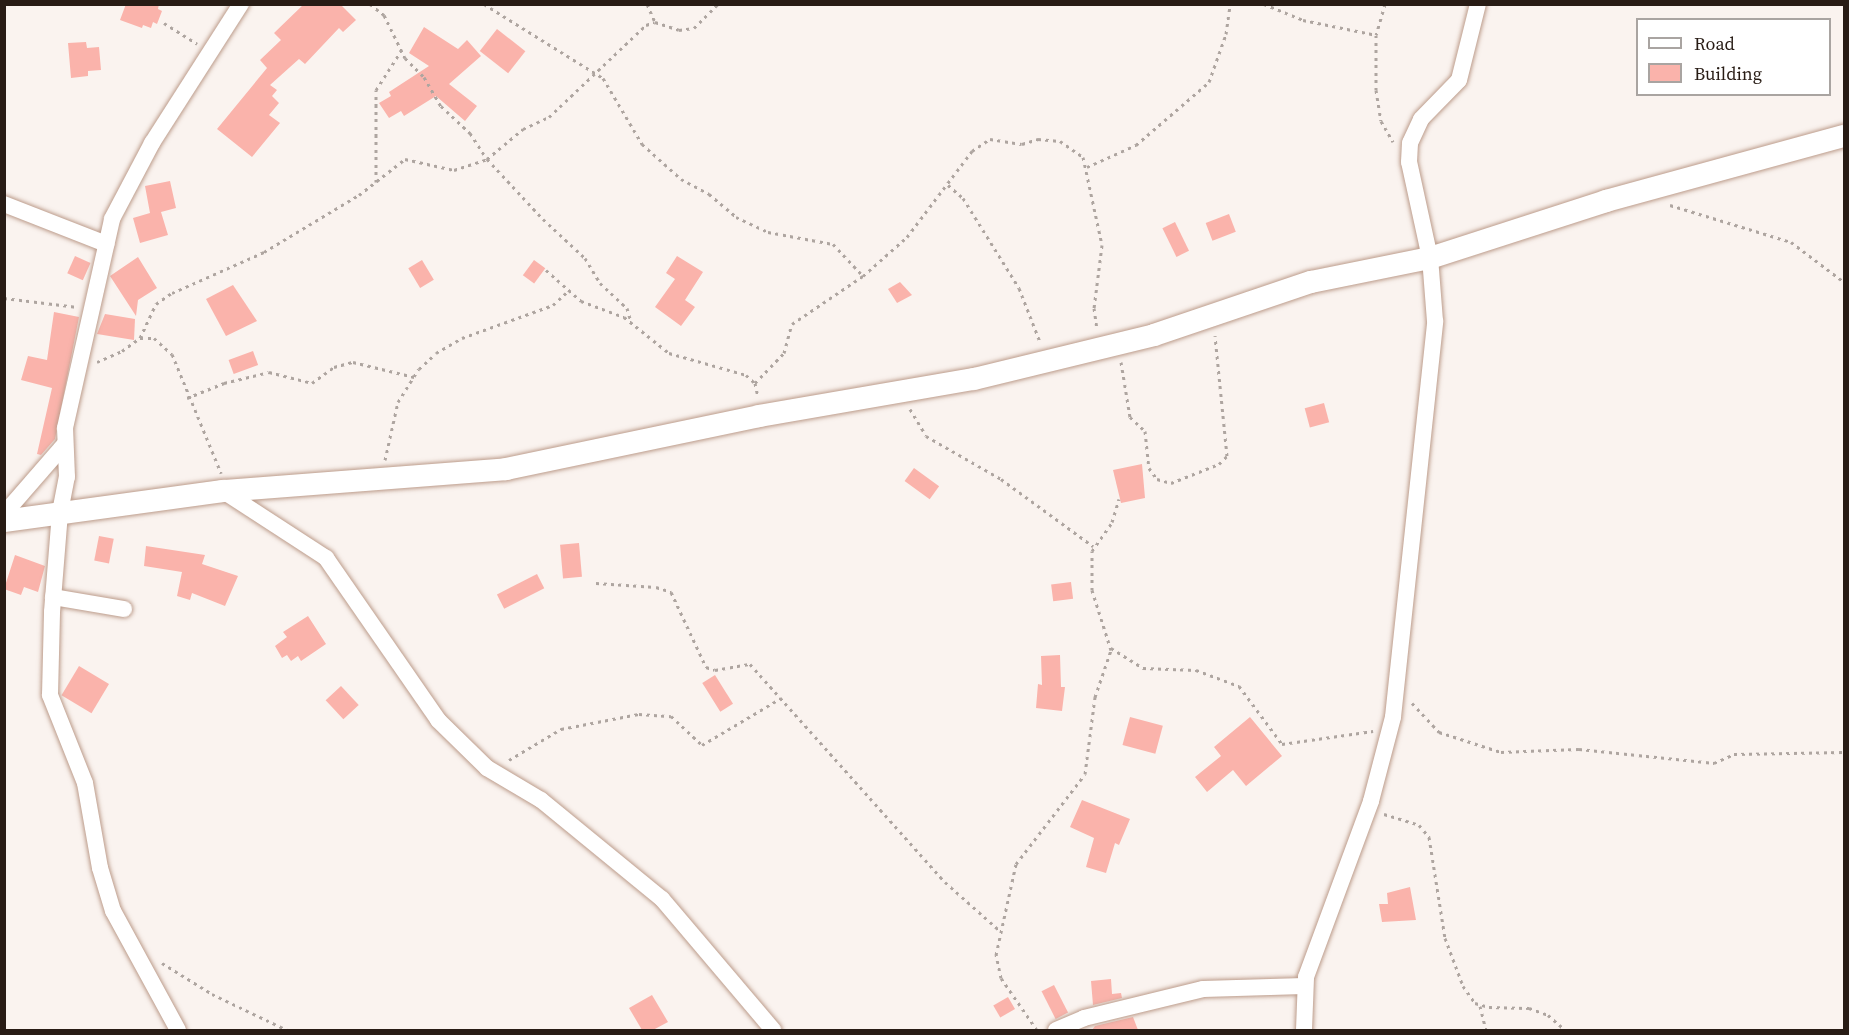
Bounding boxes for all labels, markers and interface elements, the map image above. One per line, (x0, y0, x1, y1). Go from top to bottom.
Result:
legend (1636, 18, 1831, 96)
text: Road (1694, 31, 1735, 56)
text: Building (1694, 61, 1762, 86)

